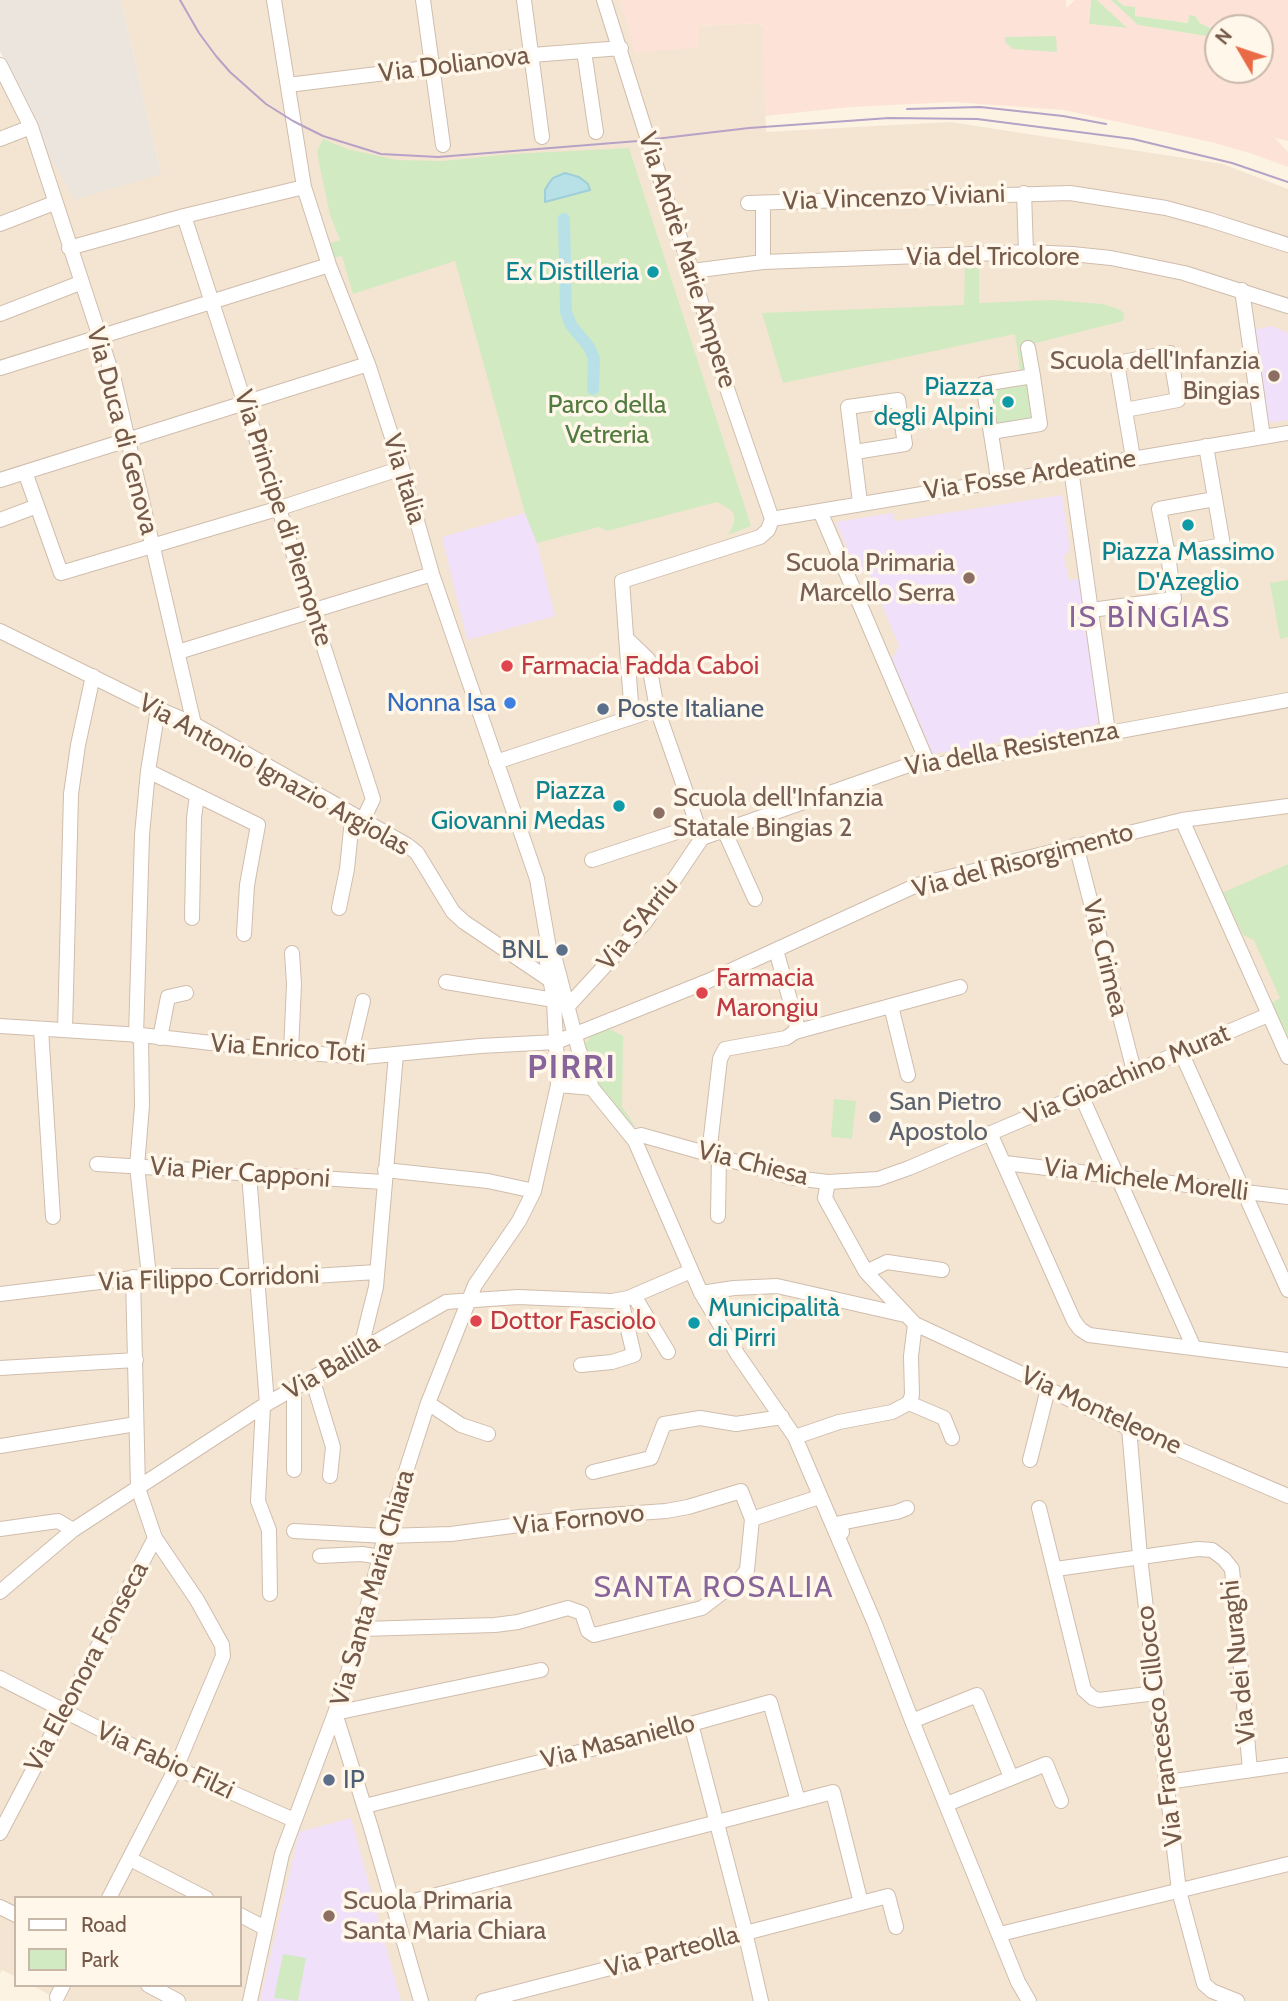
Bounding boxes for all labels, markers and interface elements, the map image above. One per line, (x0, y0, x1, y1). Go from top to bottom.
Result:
north arrow (1204, 14, 1274, 84)
text: N (1211, 24, 1237, 49)
street label: Via Dolianova (377, 40, 531, 90)
street label: Via Andrè Marie Ampere (631, 128, 743, 392)
street label: Via Vincenzo Viviani (782, 179, 1006, 217)
street label: Via del Tricolore (906, 241, 1080, 273)
place label: Ex Distilleria (505, 256, 639, 288)
marker: Ex Distilleria (645, 264, 661, 280)
street label: Via Duca di Genova (79, 324, 165, 538)
place label: Scuola dell'Infanzia Bingias (1050, 345, 1260, 406)
marker: Scuola dell'Infanzia Bingias (1266, 368, 1282, 384)
place label: Piazza degli Alpini (874, 371, 994, 432)
street label: Via Principe di Piemonte (227, 386, 339, 650)
park label: Parco della Vetreria (547, 389, 667, 450)
marker: Piazza degli Alpini (1000, 394, 1016, 410)
street label: Via Italia (376, 430, 432, 528)
street label: Via Fosse Ardeatine (922, 443, 1138, 507)
marker: Piazza Massimo D'Azeglio (1180, 517, 1196, 533)
place label: Piazza Massimo D'Azeglio (1101, 536, 1275, 598)
place label: Scuola Primaria Marcello Serra (786, 547, 955, 608)
marker: Scuola Primaria Marcello Serra (961, 570, 977, 586)
district label: IS BÌNGIAS (1070, 600, 1230, 636)
place label: Farmacia Fadda Caboi (521, 650, 759, 682)
marker: Farmacia Fadda Caboi (499, 658, 515, 674)
street label: Via Antonio Ignazio Argiolas (133, 687, 415, 863)
place label: Nonna Isa (387, 687, 496, 719)
place label: Poste Italiane (617, 693, 764, 725)
marker: Nonna Isa (502, 695, 518, 711)
marker: Poste Italiane (595, 701, 611, 717)
street label: Via della Resistenza (903, 715, 1121, 783)
place label: Piazza Giovanni Medas (431, 775, 605, 836)
place label: Scuola dell'Infanzia Statale Bingias 2 (673, 782, 883, 844)
marker: Piazza Giovanni Medas (611, 798, 627, 814)
marker: Scuola dell'Infanzia Statale Bingias 2 (651, 805, 667, 821)
street label: Via del Risorgimento (909, 817, 1137, 905)
street label: Via S'Arriu (591, 871, 685, 977)
street label: Via Crimea (1075, 896, 1135, 1020)
place label: BNL (501, 934, 548, 966)
marker: BNL (554, 942, 570, 958)
place label: Farmacia Marongiu (716, 962, 819, 1024)
marker: Farmacia Marongiu (694, 985, 710, 1001)
street label: Via Gioachino Murat (1020, 1018, 1234, 1132)
street label: Via Enrico Toti (209, 1028, 367, 1070)
district label: PIRRI (528, 1048, 616, 1088)
place label: San Pietro Apostolo (889, 1086, 1002, 1148)
marker: San Pietro Apostolo (867, 1109, 883, 1125)
street label: Via Chiesa (694, 1135, 812, 1193)
street label: Via Pier Capponi (149, 1151, 331, 1195)
street label: Via Michele Morelli (1042, 1152, 1250, 1208)
street label: Via Filippo Corridoni (98, 1260, 320, 1298)
place label: Municipalità di Pirri (708, 1292, 840, 1354)
place label: Dottor Fasciolo (490, 1305, 656, 1337)
marker: Dottor Fasciolo (468, 1313, 484, 1329)
marker: Municipalità di Pirri (686, 1315, 702, 1331)
street label: Via Balilla (279, 1327, 385, 1407)
street label: Via Monteleone (1016, 1360, 1186, 1462)
street label: Via Santa Maria Chiara (324, 1466, 422, 1710)
street label: Via Fornovo (512, 1498, 646, 1542)
street label: Via Eleonora Fonseca (18, 1556, 156, 1778)
district label: SANTA ROSALIA (595, 1570, 833, 1606)
street label: Via dei Nuraghi (1215, 1578, 1263, 1746)
street label: Via Francesco Cillocco (1130, 1604, 1190, 1848)
street label: Via Masaniello (538, 1708, 698, 1776)
street label: Via Fabio Filzi (91, 1716, 239, 1806)
place label: IP (343, 1764, 365, 1796)
marker: IP (321, 1772, 337, 1788)
place label: Scuola Primaria Santa Maria Chiara (343, 1885, 546, 1946)
legend (14, 1896, 242, 1987)
marker: Scuola Primaria Santa Maria Chiara (321, 1908, 337, 1924)
text: Road (81, 1912, 127, 1937)
street label: Via Parteolla (602, 1919, 742, 1985)
text: Park (81, 1947, 119, 1972)

